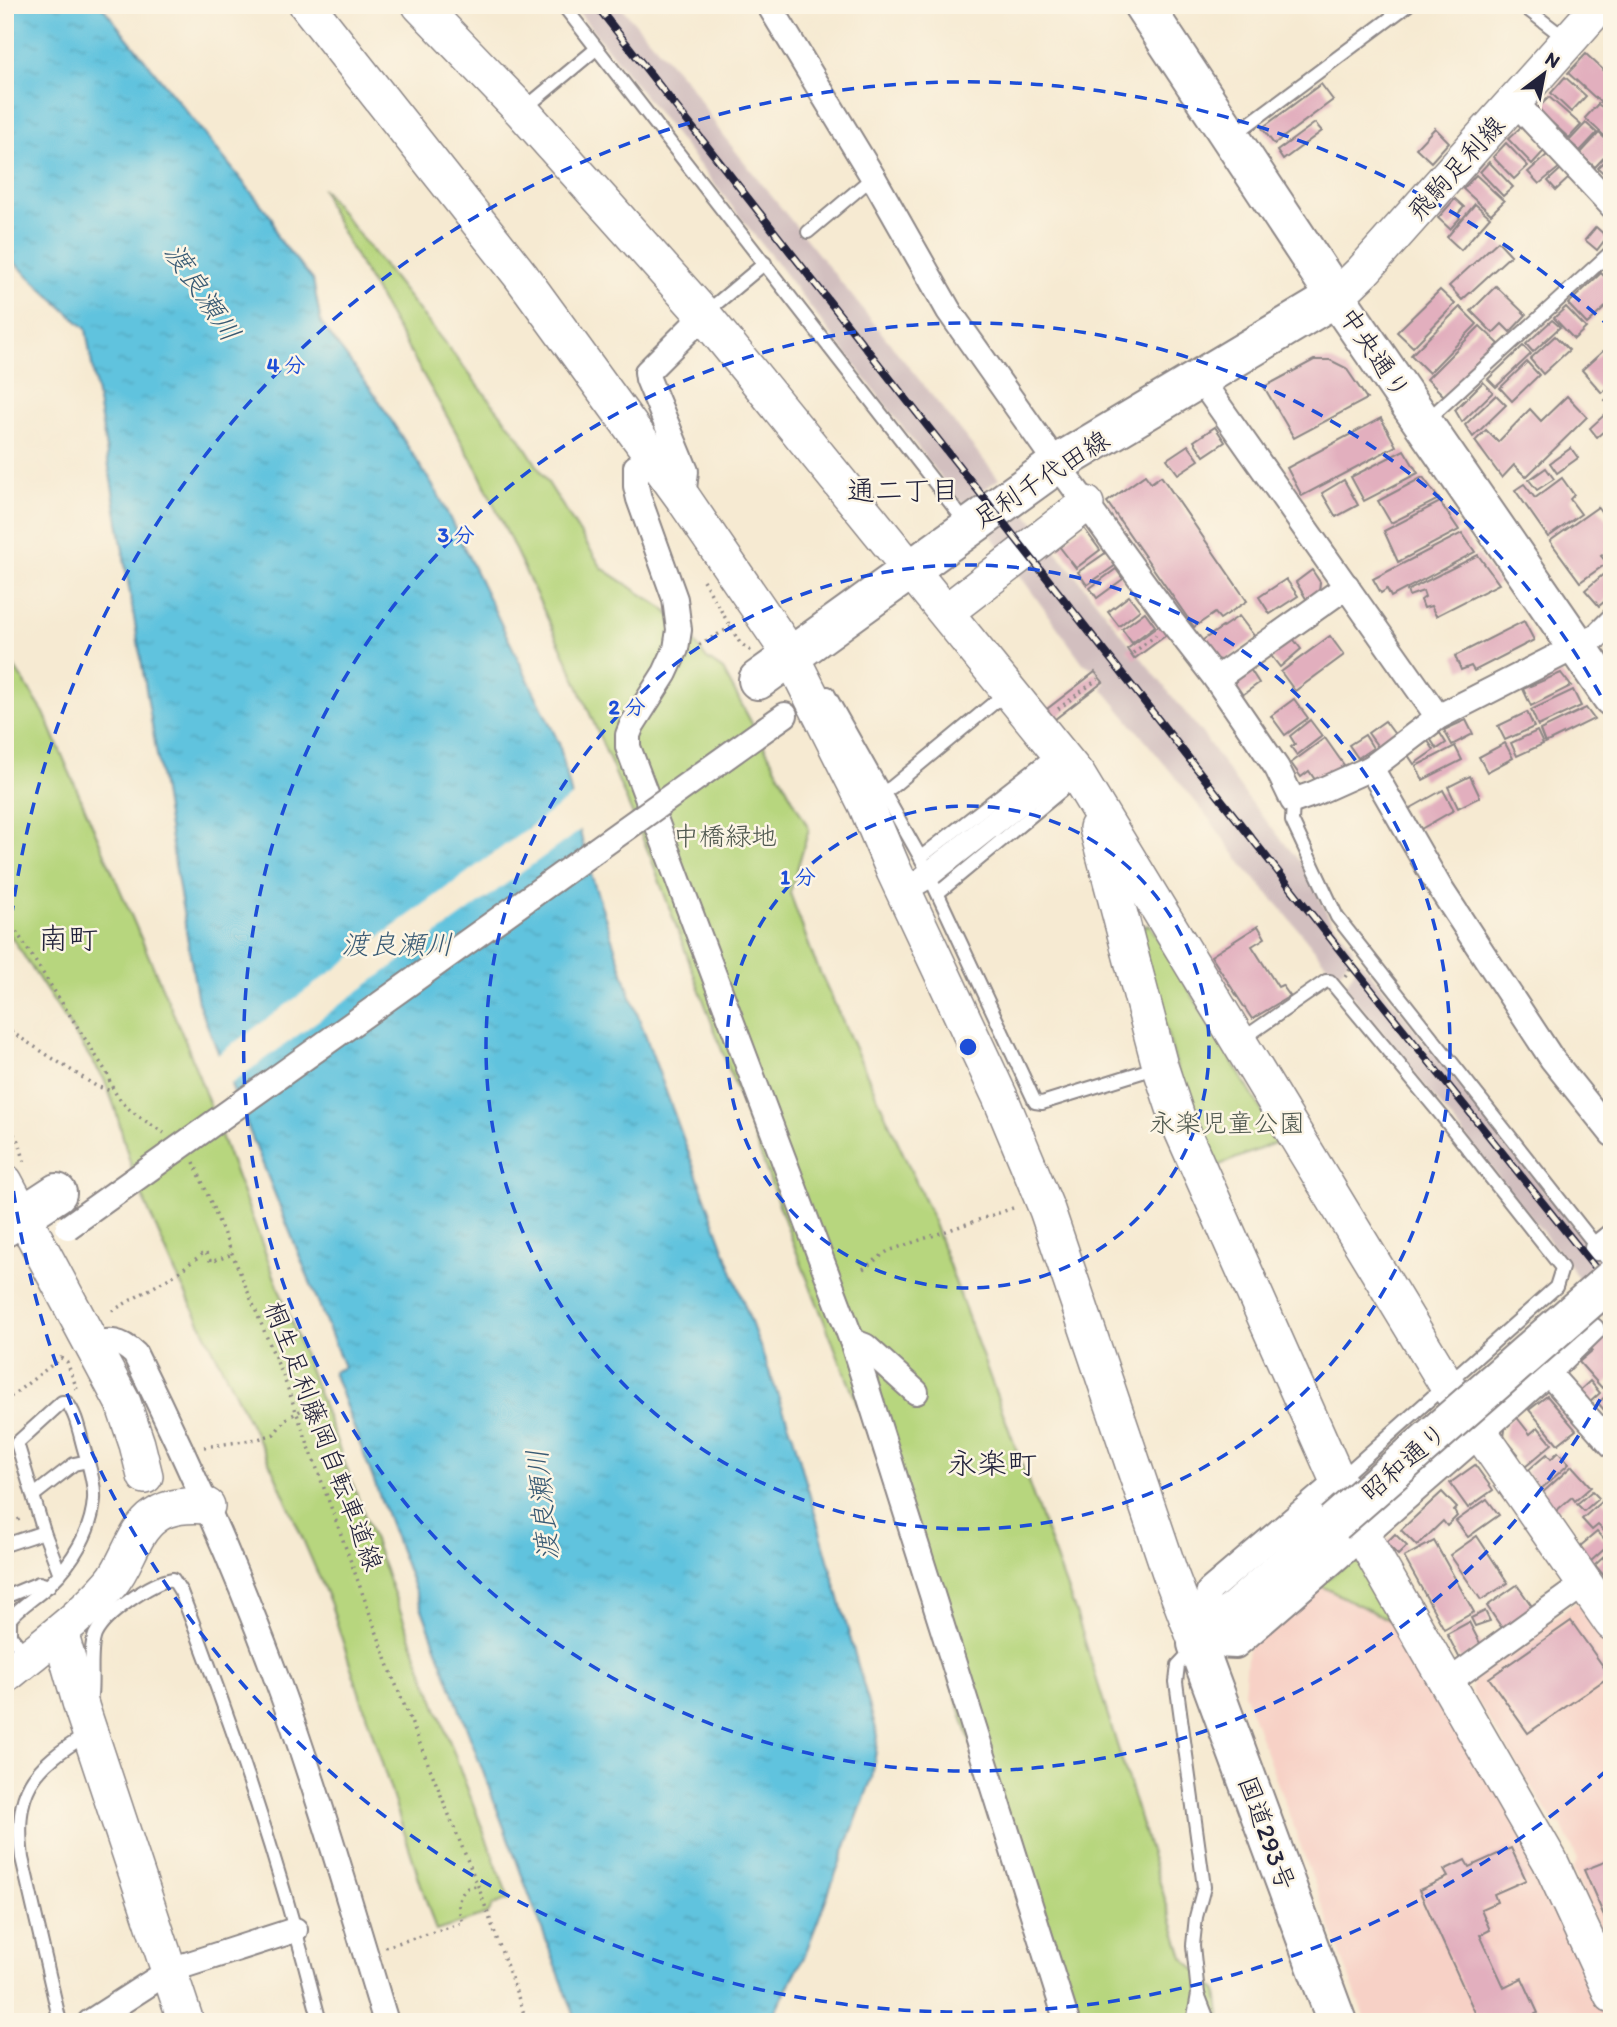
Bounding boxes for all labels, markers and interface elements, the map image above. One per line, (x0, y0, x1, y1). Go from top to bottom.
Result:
north arrow (1508, 38, 1578, 108)
text: N (1541, 47, 1564, 73)
street label: 飛駒足利線 (1401, 109, 1511, 227)
water label: 渡良瀬川 (158, 236, 248, 348)
street label: 中央通り (1333, 301, 1417, 405)
text: 4 分 (267, 352, 305, 377)
street label: 足利千代田線 (967, 423, 1115, 535)
district label: 通二丁目 (847, 473, 959, 507)
text: 3 分 (437, 522, 475, 547)
text: 2 分 (609, 694, 645, 719)
park label: 中橋緑地 (673, 820, 777, 852)
text: 1 分 (780, 864, 816, 889)
district label: 南町 (38, 920, 98, 957)
water label: 渡良瀬川 (341, 927, 453, 961)
centre of rings (956, 1035, 980, 1059)
park label: 永楽児童公園 (1149, 1107, 1305, 1139)
street label: 桐生足利藤岡自転車道線 (258, 1297, 390, 1575)
street label: 昭和通り (1354, 1416, 1454, 1508)
district label: 永楽町 (947, 1445, 1037, 1482)
water label: 渡良瀬川 (519, 1448, 565, 1562)
street label: 国道293号 (1232, 1771, 1302, 1895)

